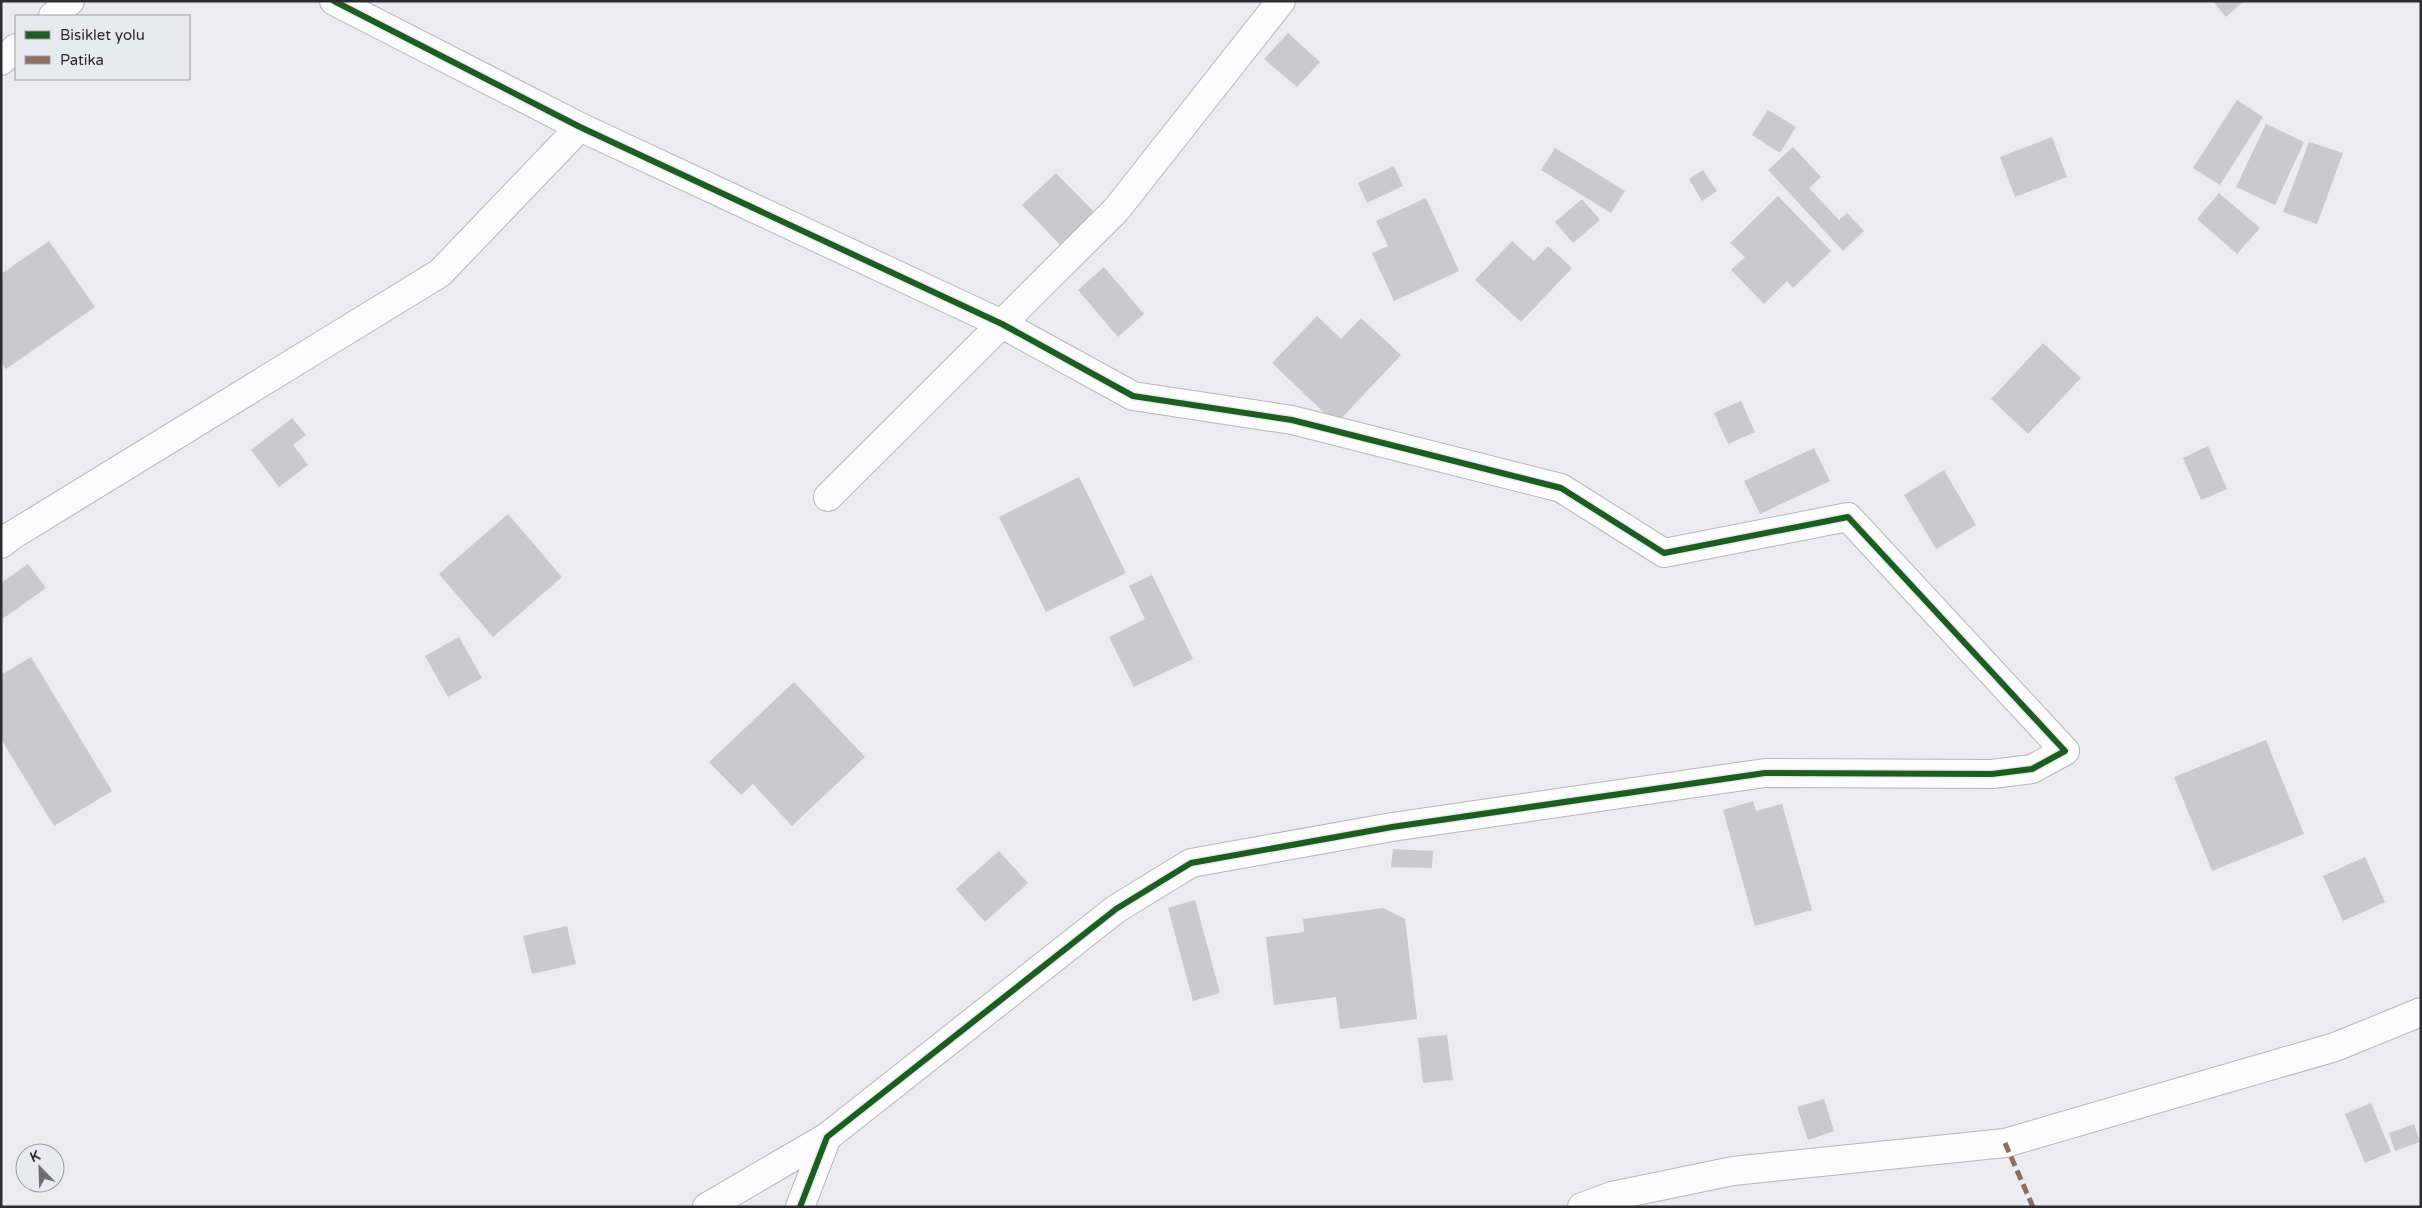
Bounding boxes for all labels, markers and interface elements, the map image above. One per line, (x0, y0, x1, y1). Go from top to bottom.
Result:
legend (15, 15, 190, 80)
text: Bisiklet yolu (60, 26, 145, 44)
text: Patika (60, 51, 104, 69)
north arrow (15, 1143, 65, 1193)
text: K (27, 1147, 43, 1166)

